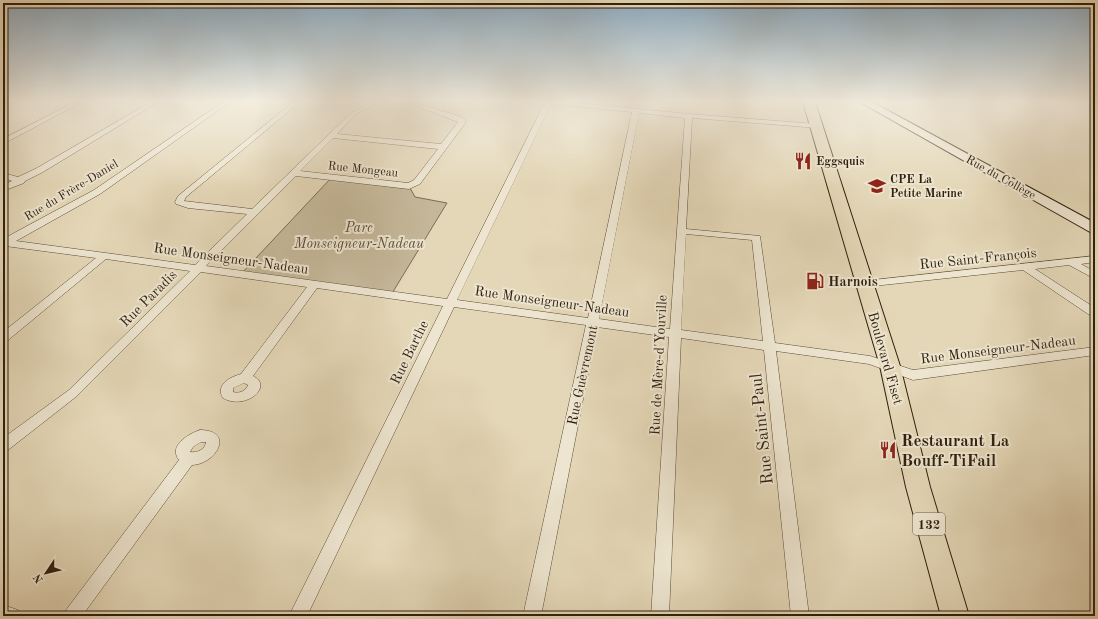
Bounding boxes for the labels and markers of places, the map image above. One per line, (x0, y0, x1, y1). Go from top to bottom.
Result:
restaurant icon: Eggsquis (793, 151, 813, 171)
place label: Eggsquis (816, 156, 864, 168)
place label: CPE La Petite Marine (890, 174, 963, 200)
school or university icon: CPE La Petite Marine (867, 176, 887, 196)
fuel station icon: Harnois (805, 271, 825, 291)
place label: Harnois (828, 275, 878, 289)
place label: Restaurant La Bouff-TiFail (901, 433, 1010, 470)
restaurant icon: Restaurant La Bouff-TiFail (878, 440, 898, 460)

